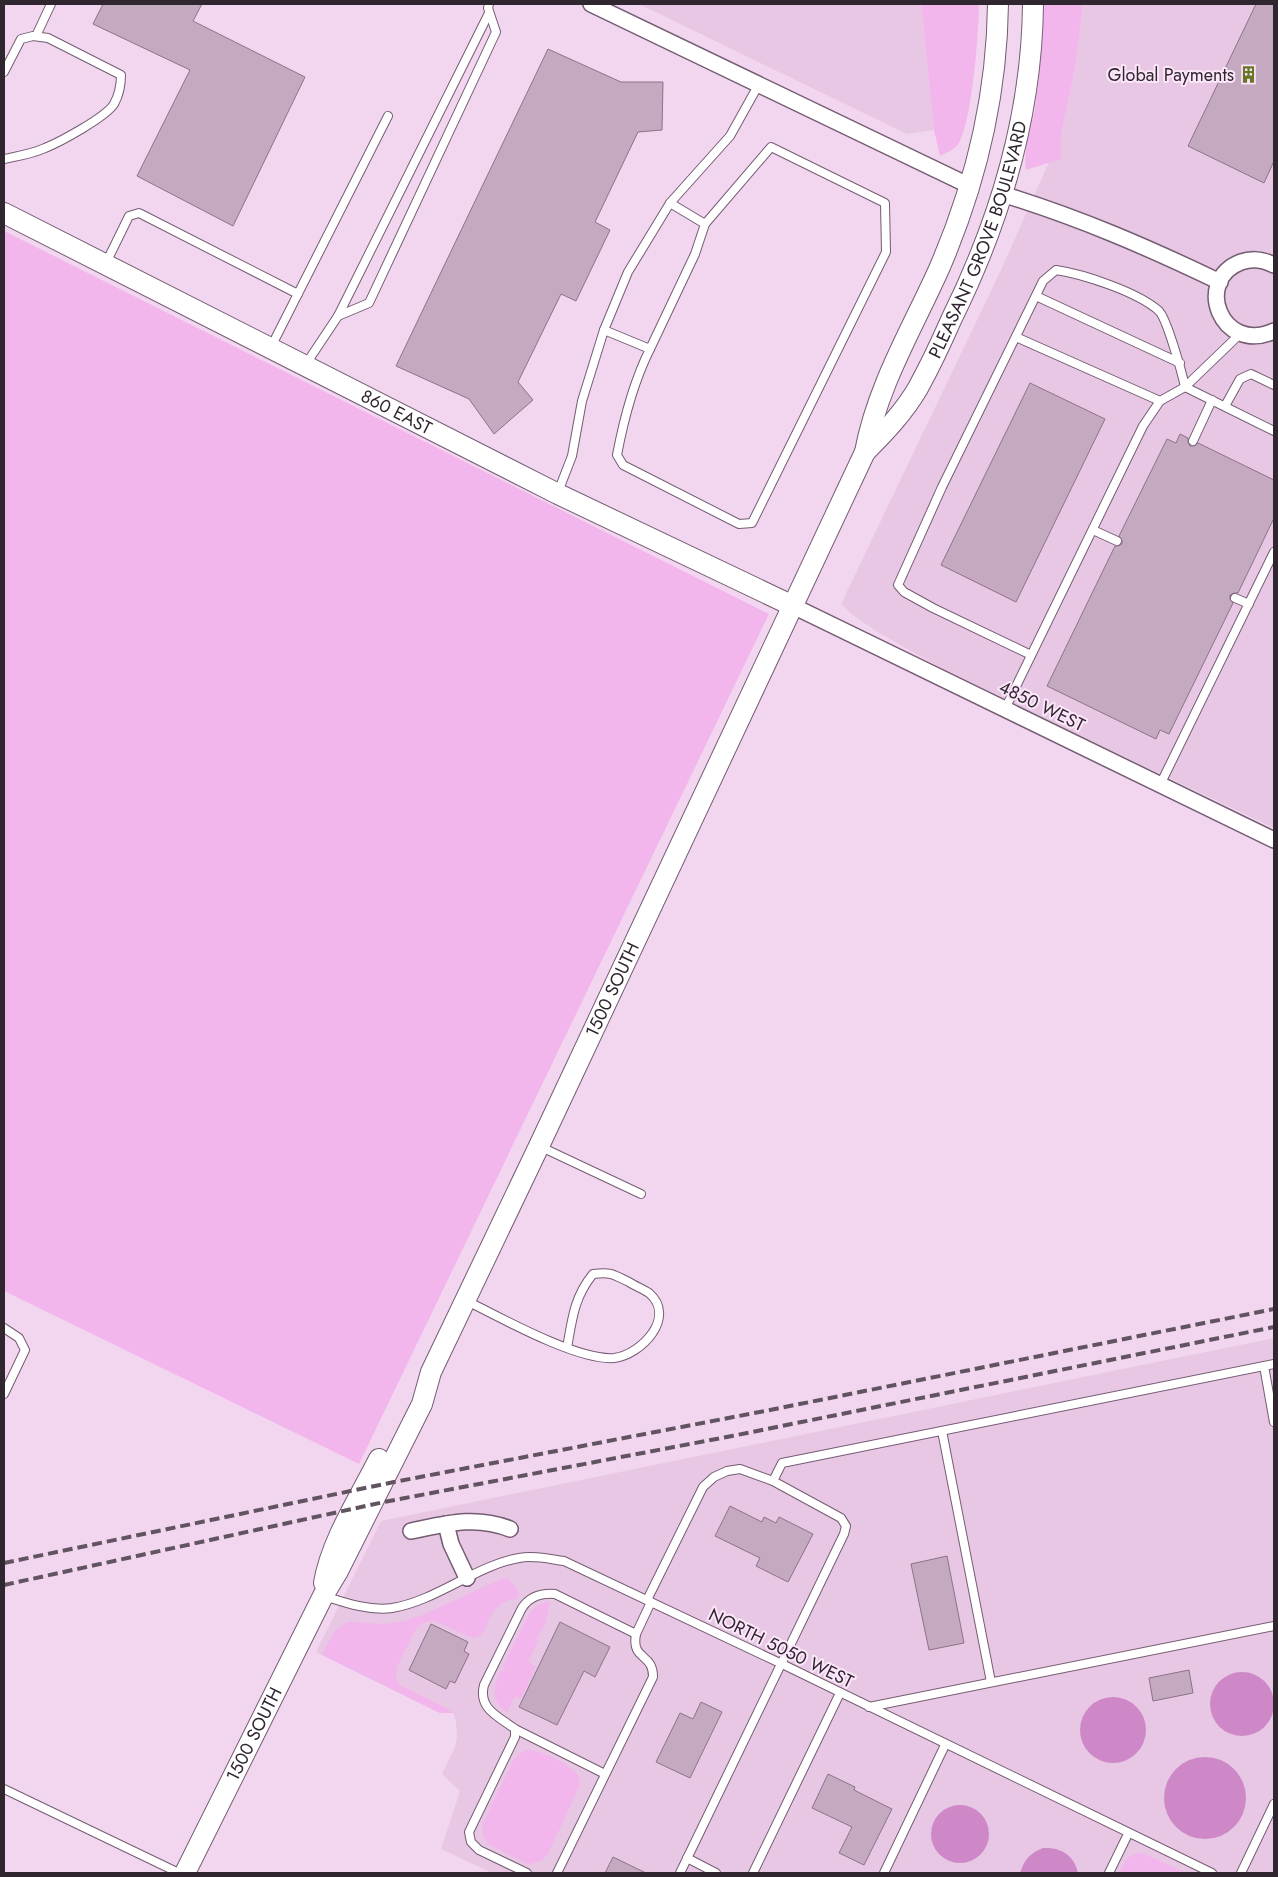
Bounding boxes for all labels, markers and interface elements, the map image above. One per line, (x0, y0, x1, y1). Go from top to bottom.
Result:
place label: Global Payments (1107, 62, 1234, 88)
building icon: Global Payments (1238, 65, 1258, 85)
street label: PLEASANT GROVE BOULEVARD (922, 119, 1033, 363)
street label: 860 EAST (356, 383, 437, 441)
street label: 4850 WEST (995, 674, 1090, 738)
street label: 1500 SOUTH (579, 938, 646, 1041)
street label: NORTH 5050 WEST (704, 1602, 858, 1695)
street label: 1500 SOUTH (220, 1683, 288, 1786)

